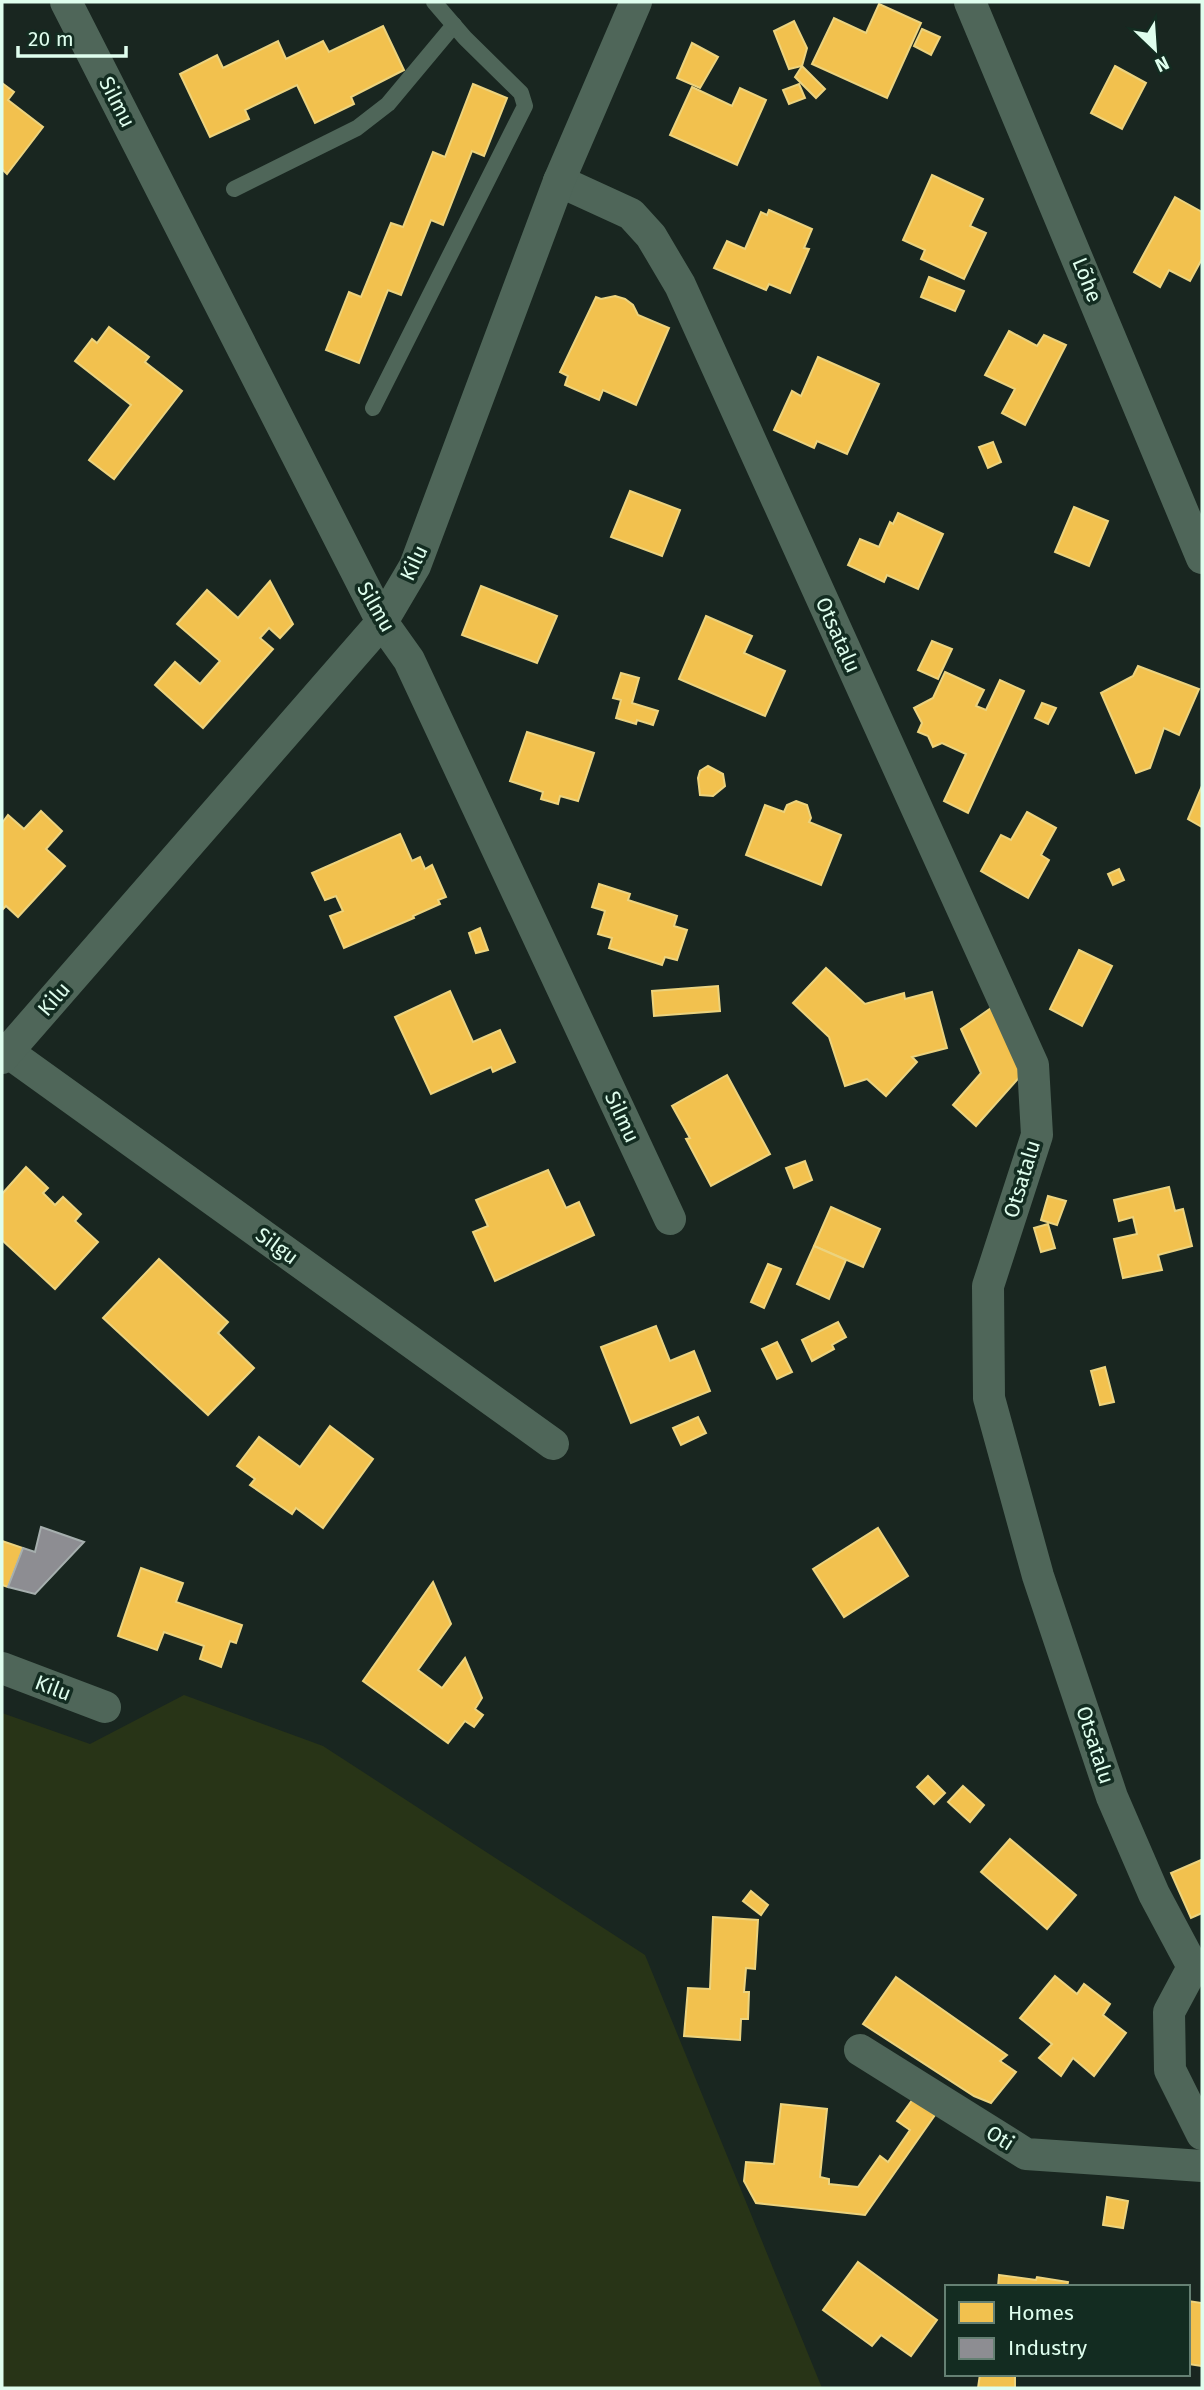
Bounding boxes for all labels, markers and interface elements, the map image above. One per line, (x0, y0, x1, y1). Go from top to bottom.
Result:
scale bar (18, 14, 126, 58)
north arrow (1120, 14, 1190, 84)
text: 20 m (28, 26, 74, 52)
text: N (1151, 51, 1173, 77)
street label: Silmu (93, 72, 141, 132)
street label: Lõhe (1066, 254, 1108, 306)
street label: Kilu (394, 541, 434, 585)
street label: Silmu (351, 577, 401, 637)
street label: Otsatalu (810, 593, 866, 677)
street label: Kilu (32, 977, 76, 1021)
street label: Silmu (599, 1087, 645, 1147)
street label: Otsatalu (998, 1137, 1046, 1221)
street label: Silgu (251, 1222, 303, 1270)
street label: Kilu (31, 1669, 75, 1707)
street label: Otsatalu (1070, 1703, 1120, 1787)
street label: Oti (981, 2120, 1019, 2156)
legend (945, 2285, 1190, 2376)
text: Homes (1008, 2300, 1074, 2326)
text: Industry (1008, 2335, 1088, 2361)

